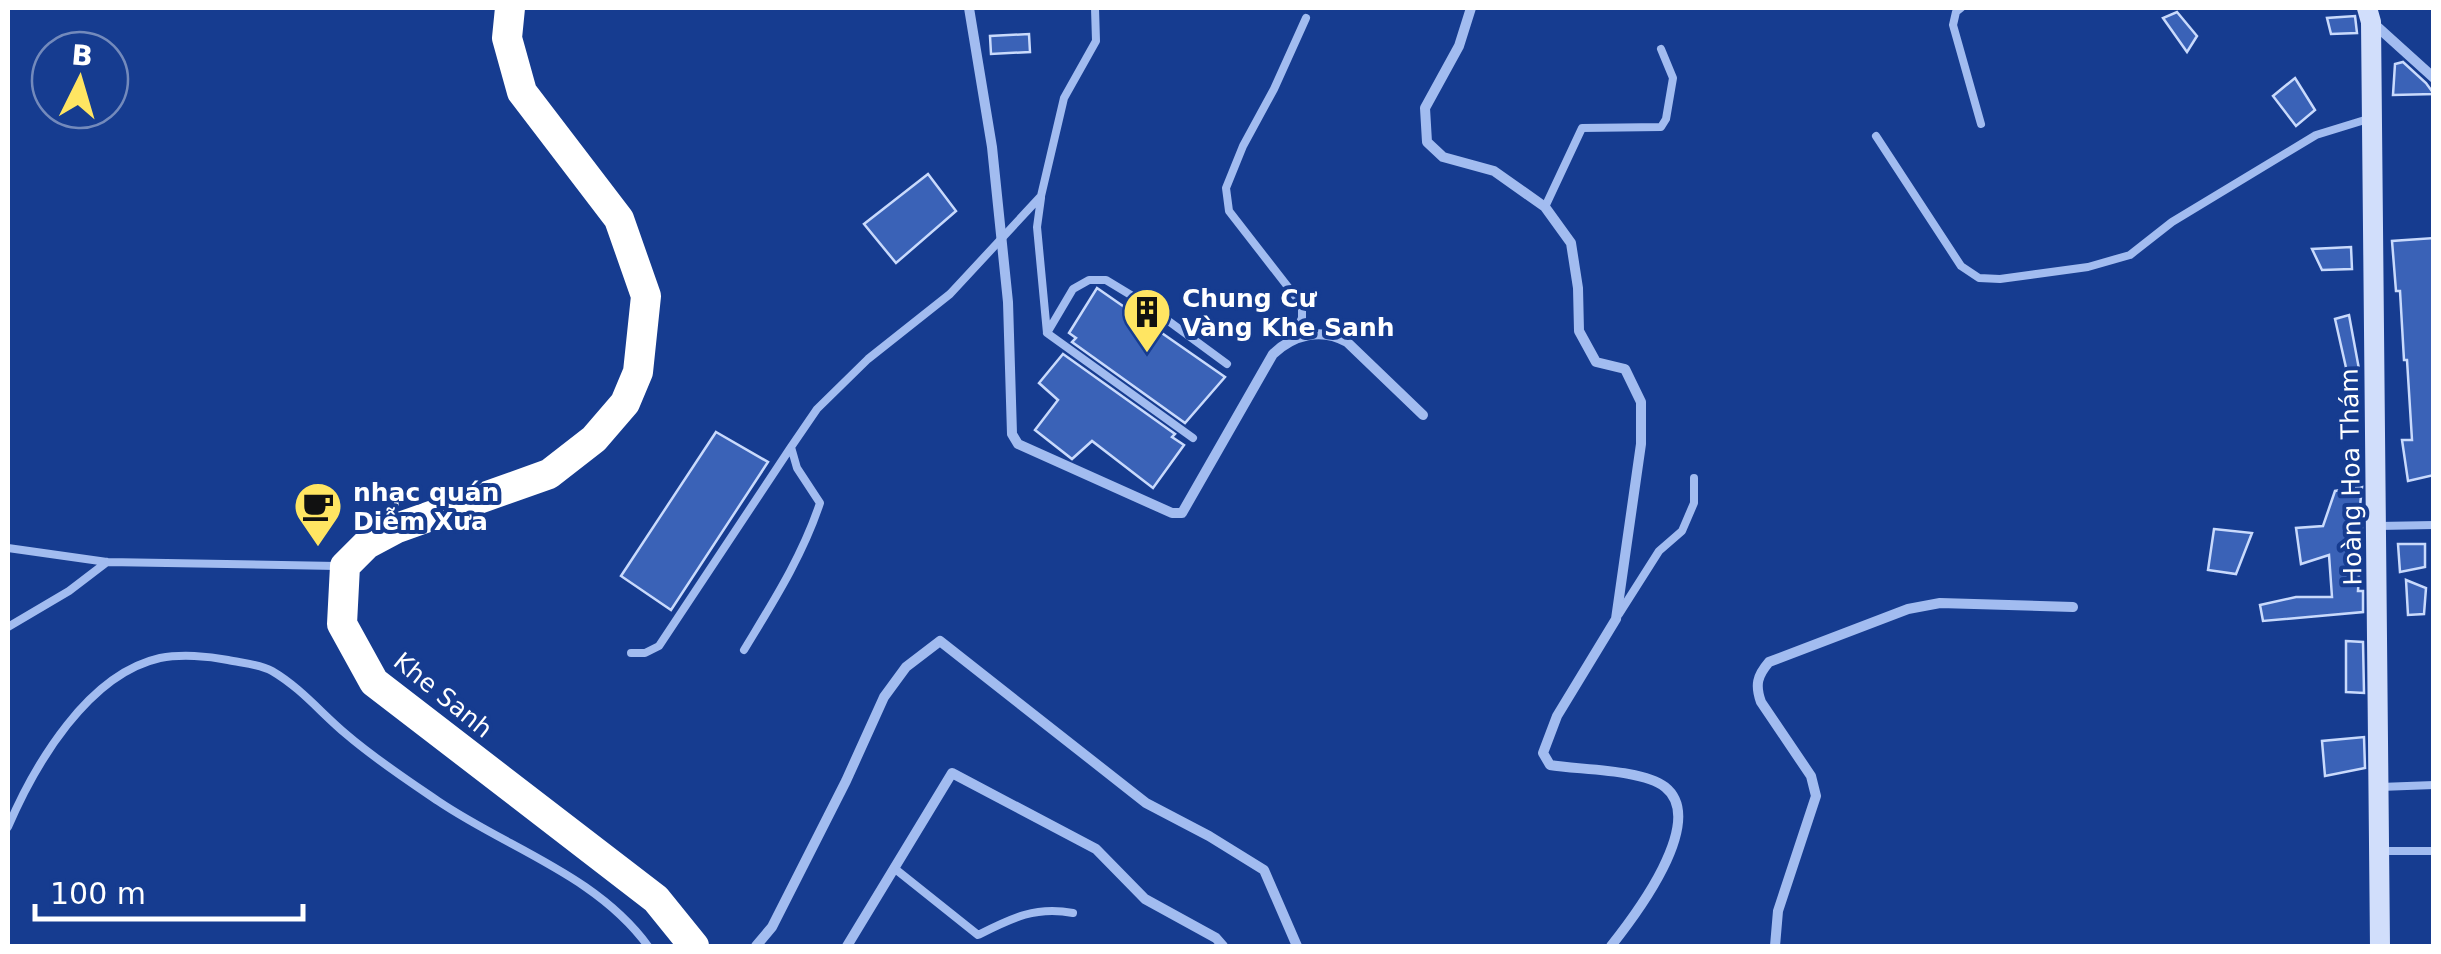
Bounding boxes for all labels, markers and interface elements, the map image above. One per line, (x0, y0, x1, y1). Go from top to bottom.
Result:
north arrow (30, 30, 130, 130)
text: B (70, 38, 94, 73)
place label: Chung Cư Vàng Khe Sanh (1182, 284, 1395, 342)
building icon: Chung Cư Vàng Khe Sanh (1121, 286, 1173, 354)
street label: Hoàng Hoa Thám (2335, 368, 2367, 586)
place label: nhạc quán Diễm Xưa (353, 478, 499, 536)
cafe icon: nhạc quán Diễm Xưa (292, 480, 344, 548)
street label: Khe Sanh (388, 646, 498, 744)
scale bar (35, 859, 302, 921)
text: 100 m (50, 876, 146, 911)

